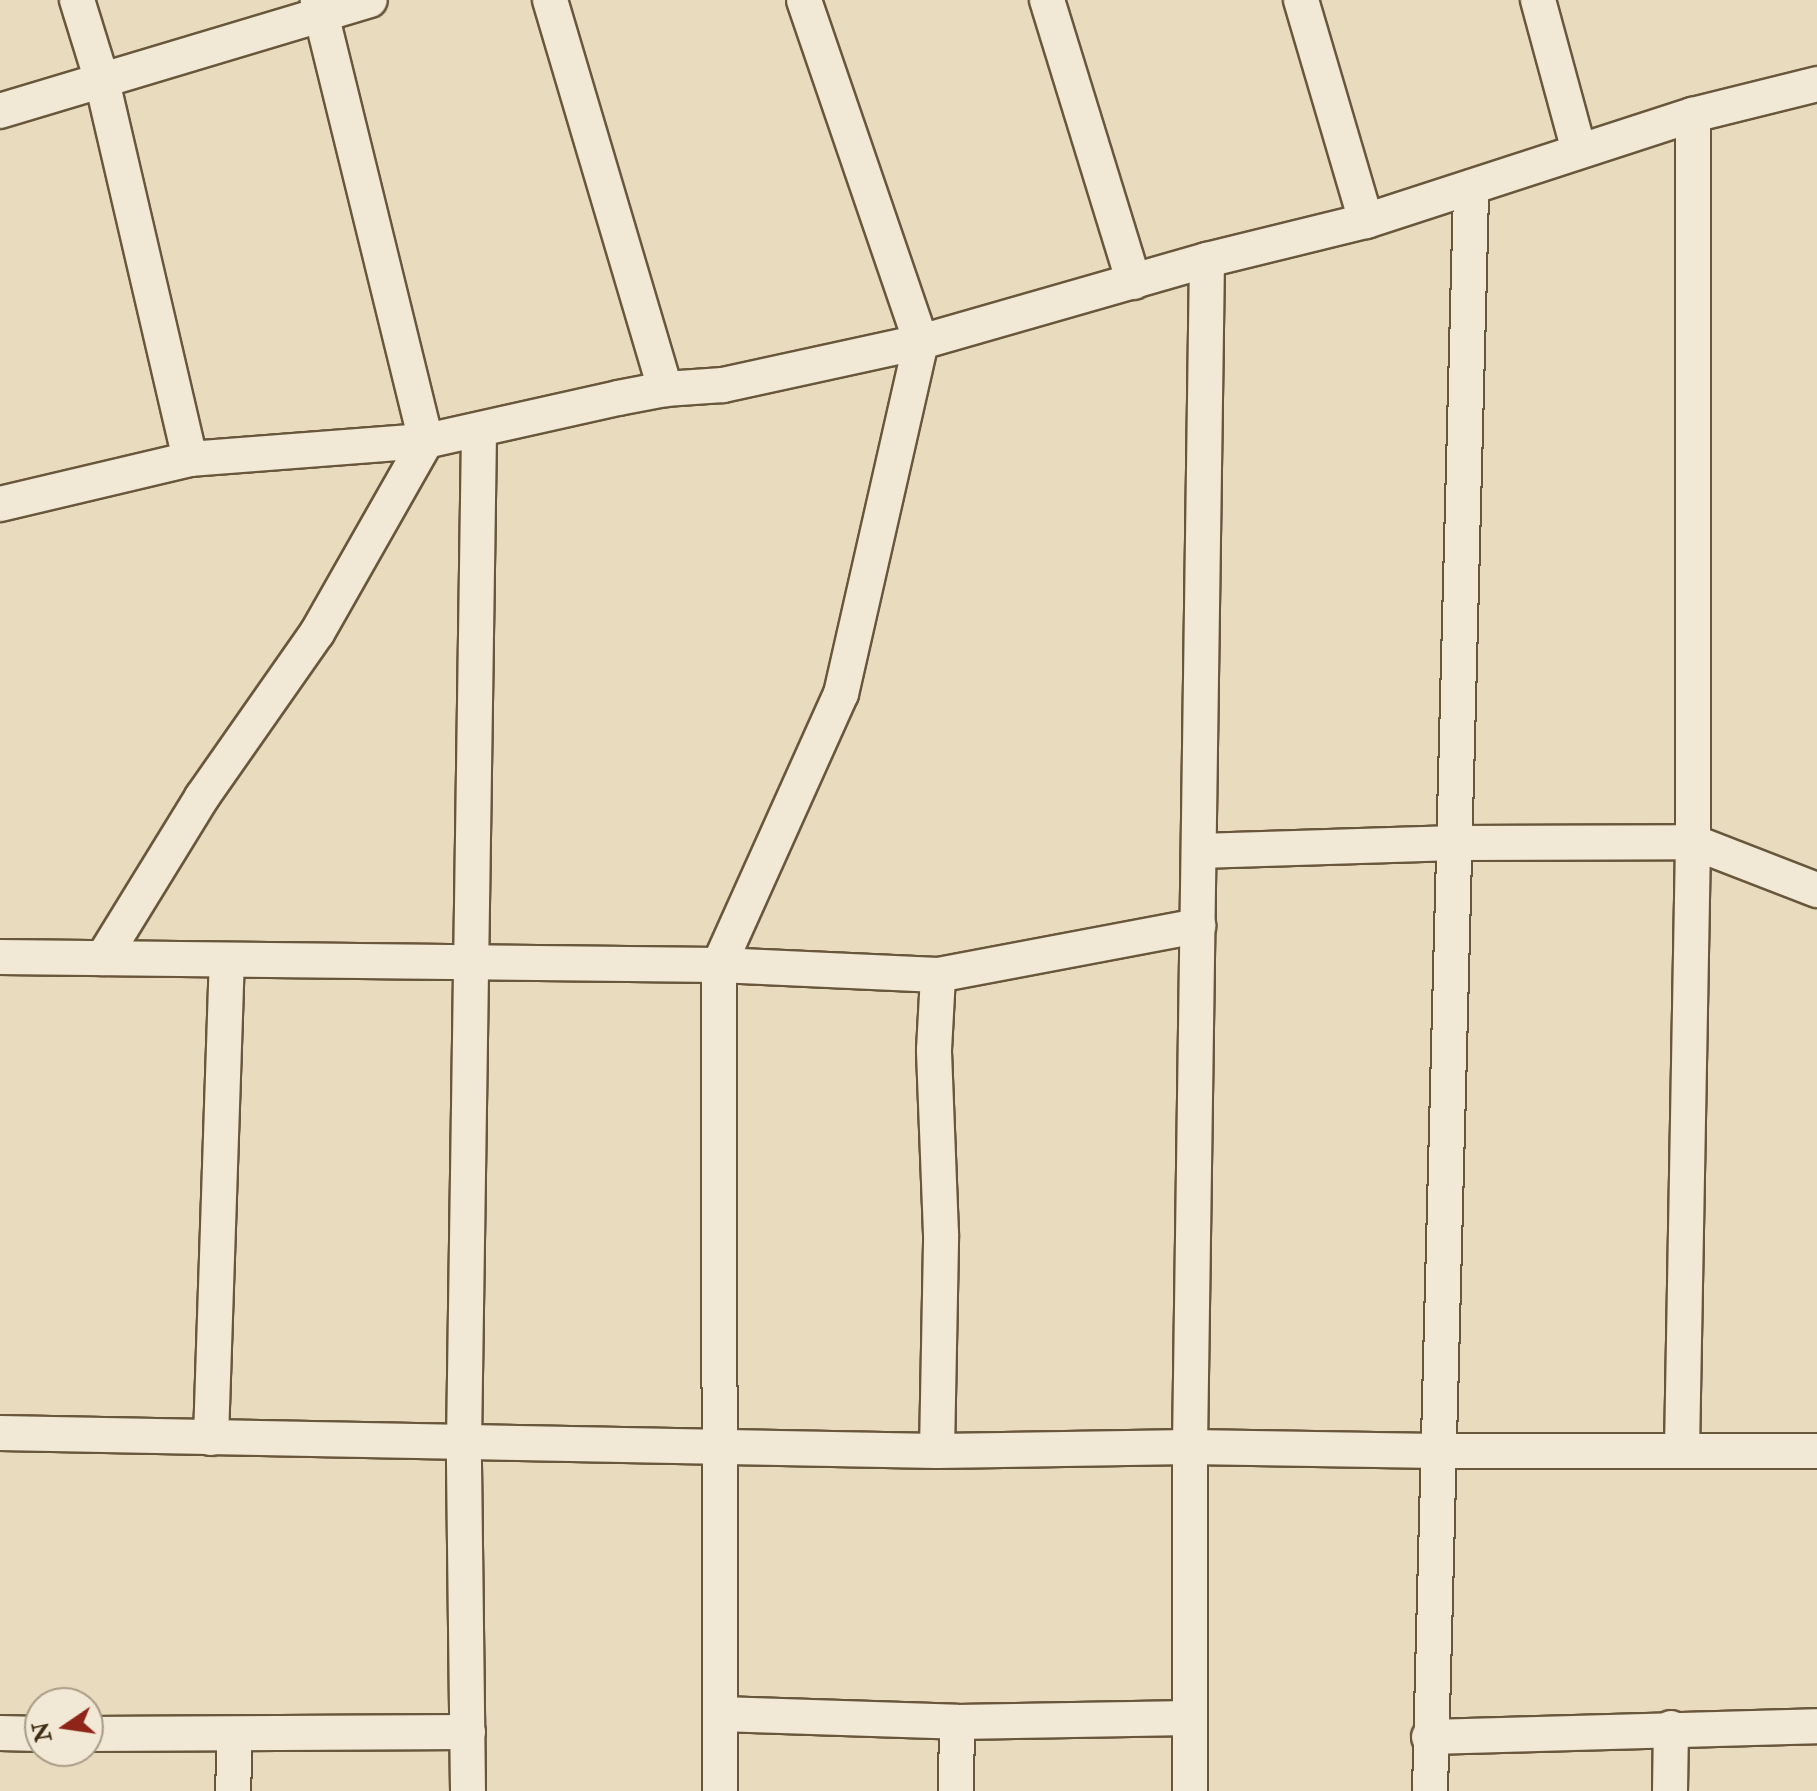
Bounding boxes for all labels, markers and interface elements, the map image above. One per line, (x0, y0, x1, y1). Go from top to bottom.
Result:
north arrow (24, 1687, 104, 1767)
text: N (27, 1719, 58, 1745)

